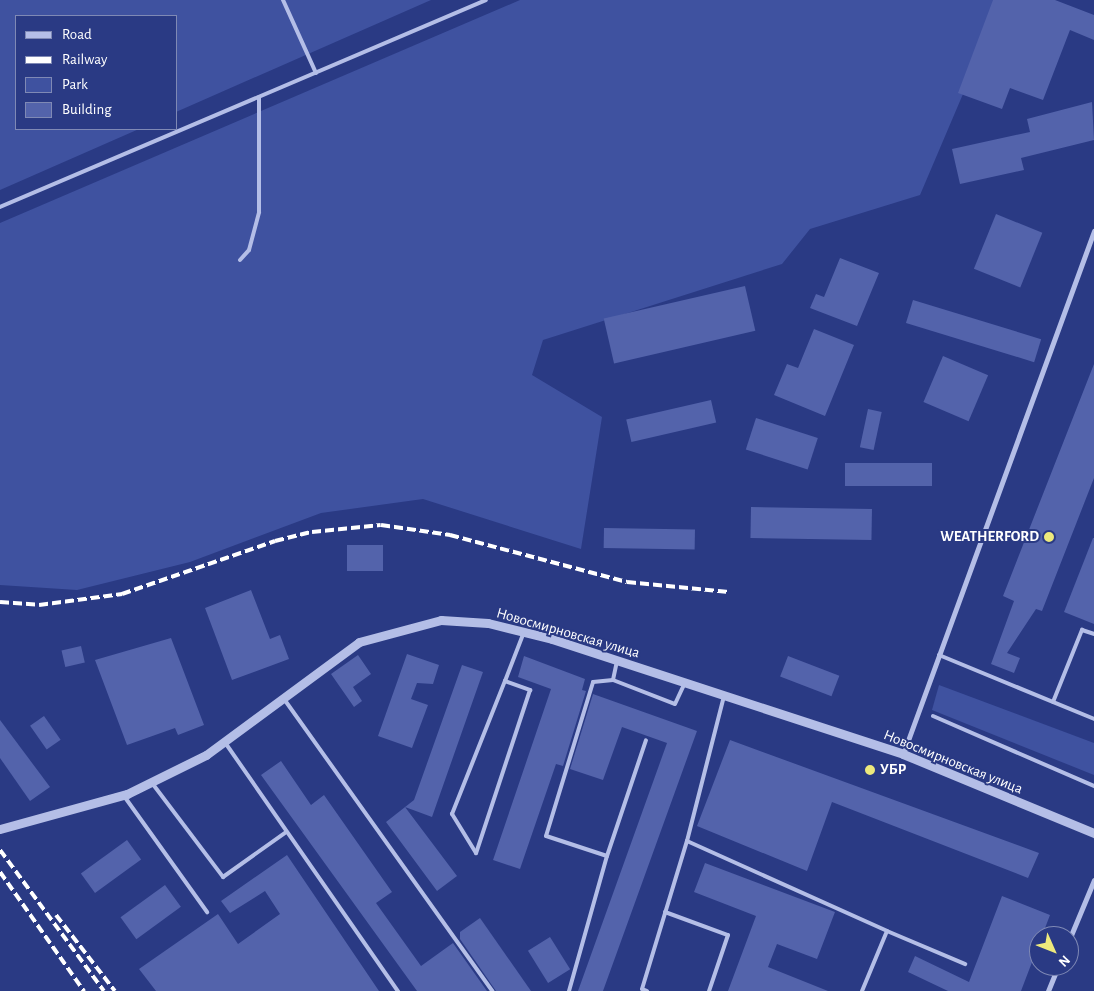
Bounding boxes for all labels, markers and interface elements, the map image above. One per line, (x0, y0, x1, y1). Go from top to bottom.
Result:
legend (15, 15, 178, 130)
text: Road (62, 27, 92, 42)
text: Railway (62, 52, 107, 67)
text: Park (62, 77, 88, 92)
text: Building (62, 102, 112, 117)
place label: WEATHERFORD (940, 528, 1039, 546)
marker: WEATHERFORD (1043, 531, 1055, 543)
street label: Новосмирновская улица (494, 604, 642, 662)
street label: Новосмирновская улица (881, 726, 1025, 798)
place label: УБР (880, 761, 906, 779)
marker: УБР (864, 764, 876, 776)
north arrow (1029, 926, 1079, 976)
text: N (1056, 952, 1072, 969)

